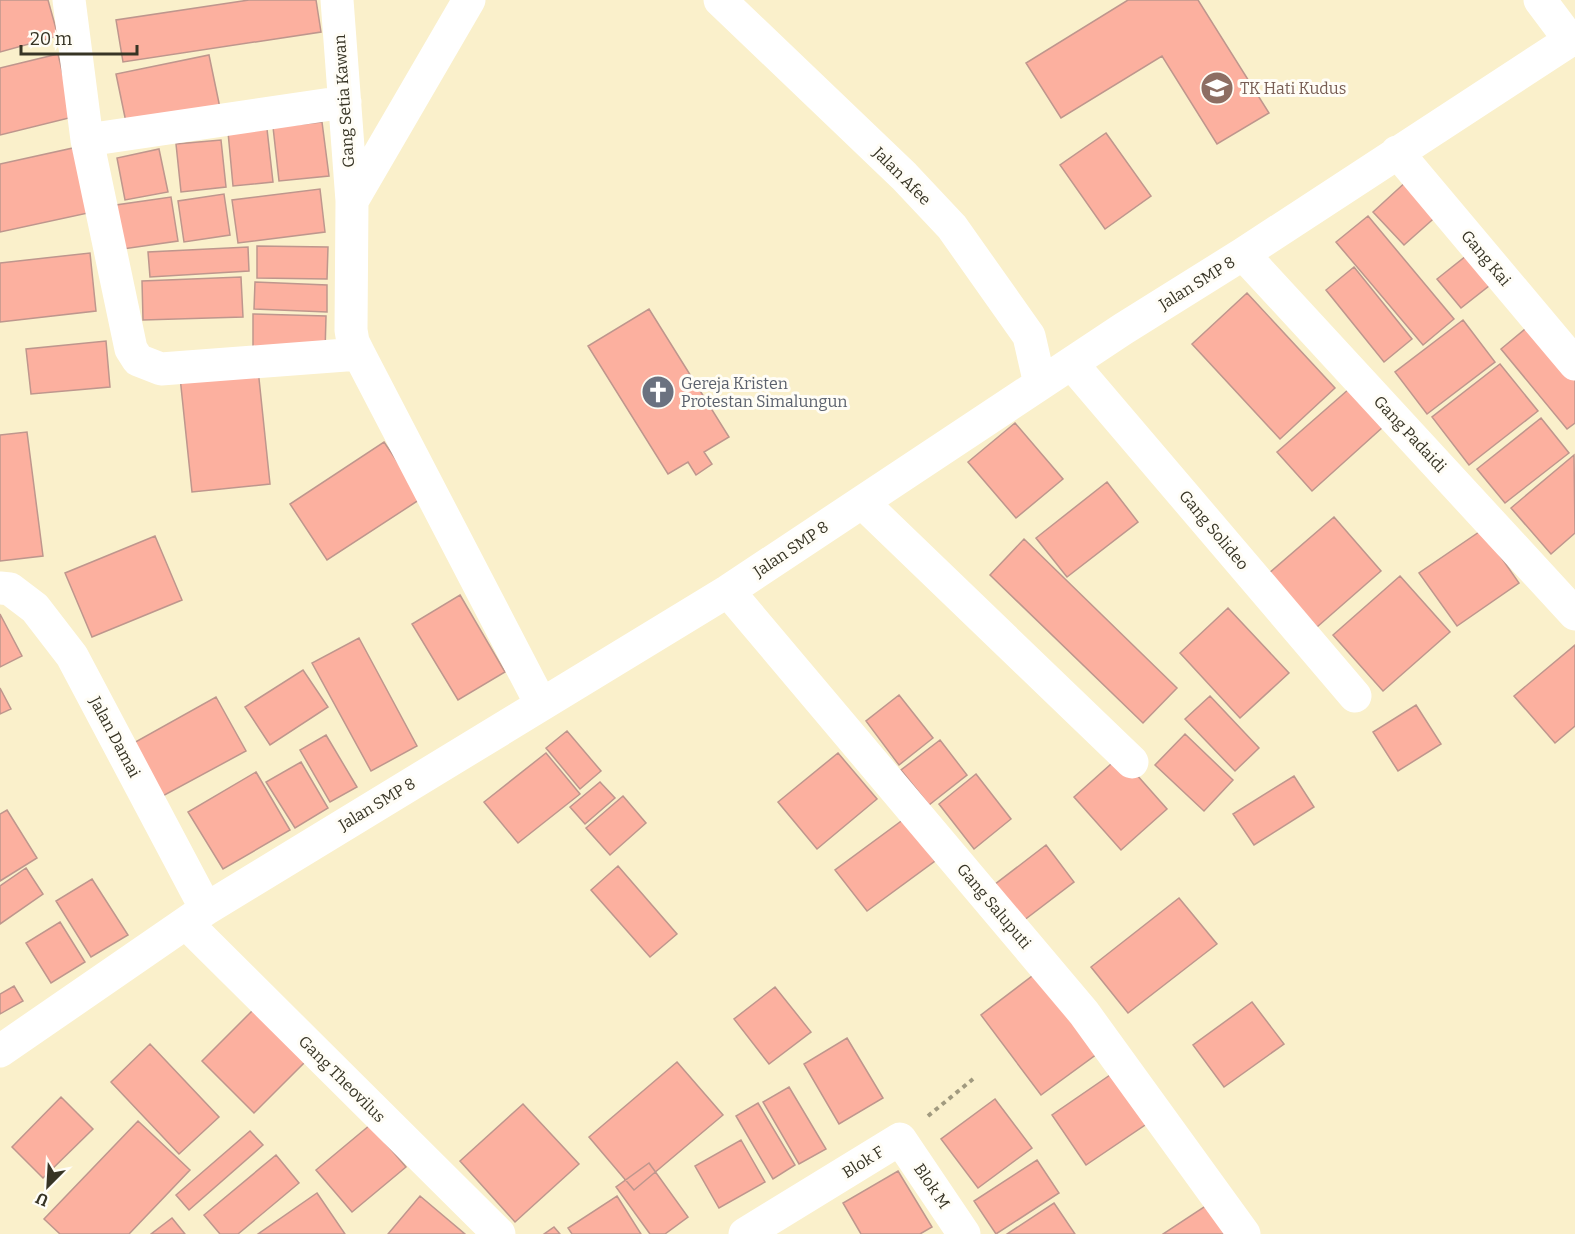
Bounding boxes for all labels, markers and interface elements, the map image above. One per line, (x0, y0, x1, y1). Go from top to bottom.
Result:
scale bar (21, 18, 136, 56)
text: 20 m (30, 28, 72, 50)
street label: Gang Setia Kawan (330, 34, 358, 168)
school or university icon: TK Hati Kudus (1199, 70, 1235, 106)
place label: TK Hati Kudus (1240, 79, 1346, 98)
street label: Jalan Afee (868, 142, 935, 209)
street label: Gang Kai (1457, 226, 1515, 290)
street label: Jalan SMP 8 (1155, 252, 1239, 314)
church icon: Gereja Kristen Protestan Simalungun (640, 374, 676, 410)
place label: Gereja Kristen Protestan Simalungun (681, 374, 848, 411)
street label: Gang Padaidi (1370, 392, 1450, 476)
street label: Gang Solideo (1175, 486, 1253, 574)
street label: Jalan SMP 8 (749, 517, 832, 582)
street label: Jalan Damai (85, 692, 144, 781)
street label: Jalan SMP 8 (334, 774, 419, 835)
street label: Gang Saluputi (953, 860, 1035, 953)
street label: Gang Theovilus (295, 1032, 389, 1126)
street label: Blok F (839, 1142, 887, 1182)
north arrow (18, 1156, 78, 1216)
street label: Blok M (910, 1160, 954, 1212)
text: U (33, 1188, 51, 1210)

